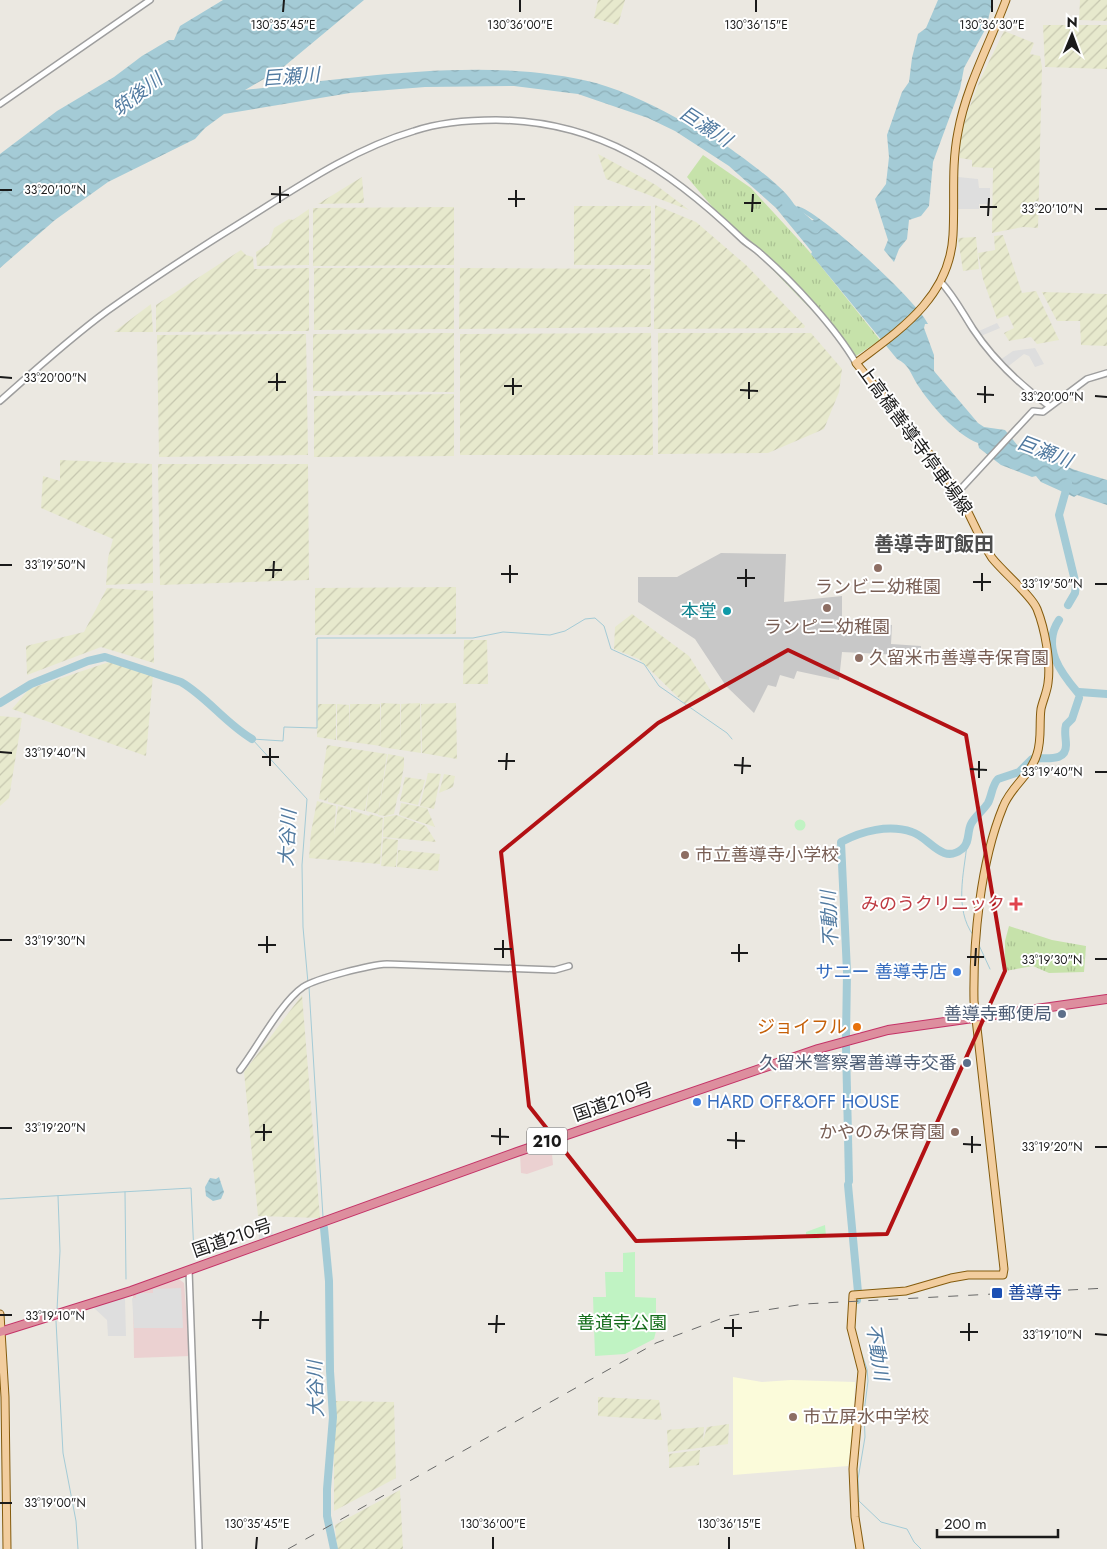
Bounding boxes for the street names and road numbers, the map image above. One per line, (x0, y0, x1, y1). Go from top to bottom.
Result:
street label: 上高橋善導寺停車場線 (852, 360, 978, 520)
street label: 国道210号 (569, 1076, 657, 1128)
road number: 210 (527, 1128, 567, 1154)
street label: 国道210号 (188, 1212, 276, 1264)

